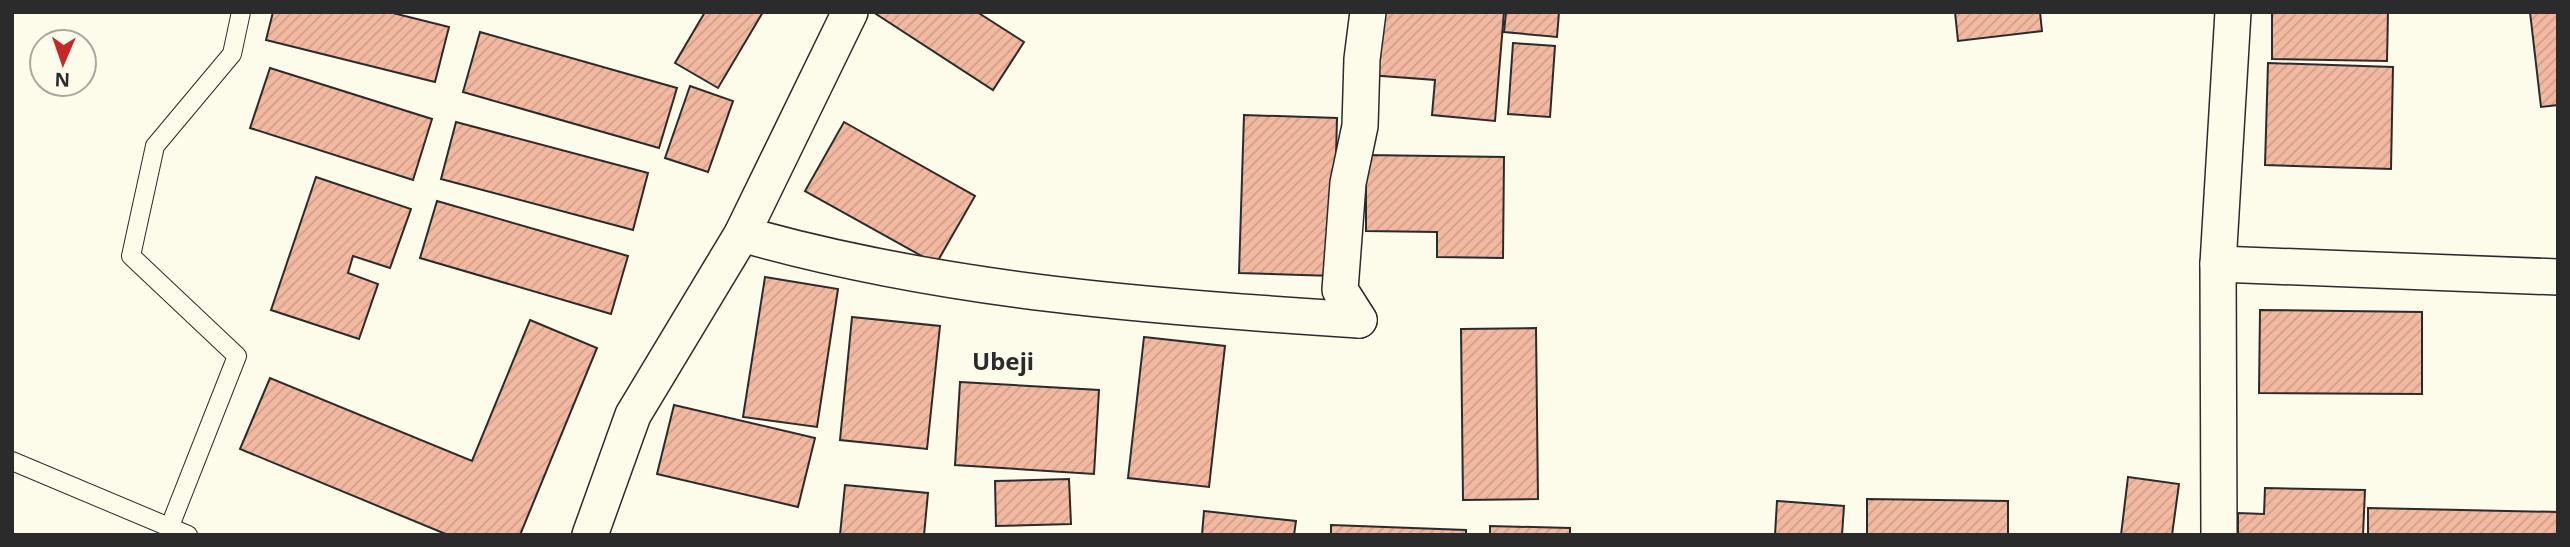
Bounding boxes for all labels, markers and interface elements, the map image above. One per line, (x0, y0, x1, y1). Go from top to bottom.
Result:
north arrow (28, 28, 98, 98)
text: N (54, 67, 71, 93)
district label: Ubeji (972, 344, 1034, 377)

